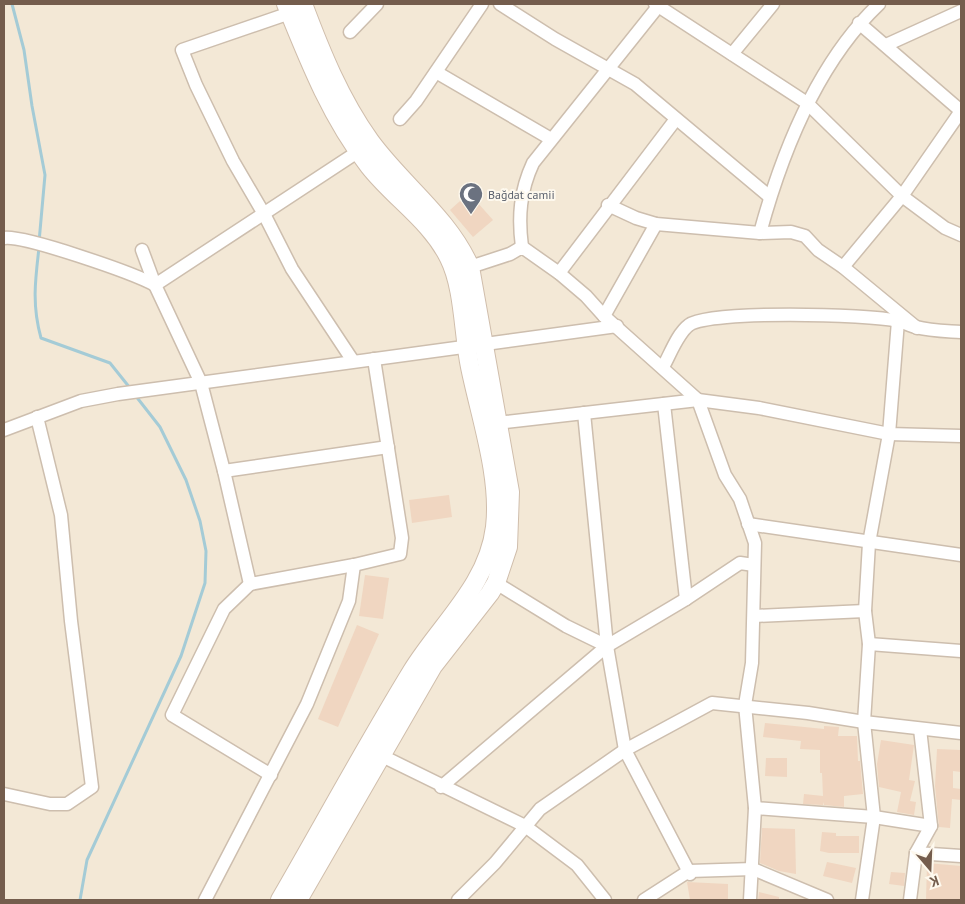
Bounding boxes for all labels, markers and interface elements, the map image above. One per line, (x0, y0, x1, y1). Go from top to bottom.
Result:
mosque icon: Bağdat camii (458, 181, 484, 215)
place label: Bağdat camii (488, 187, 555, 202)
north arrow (905, 844, 955, 894)
text: K (927, 871, 941, 891)

